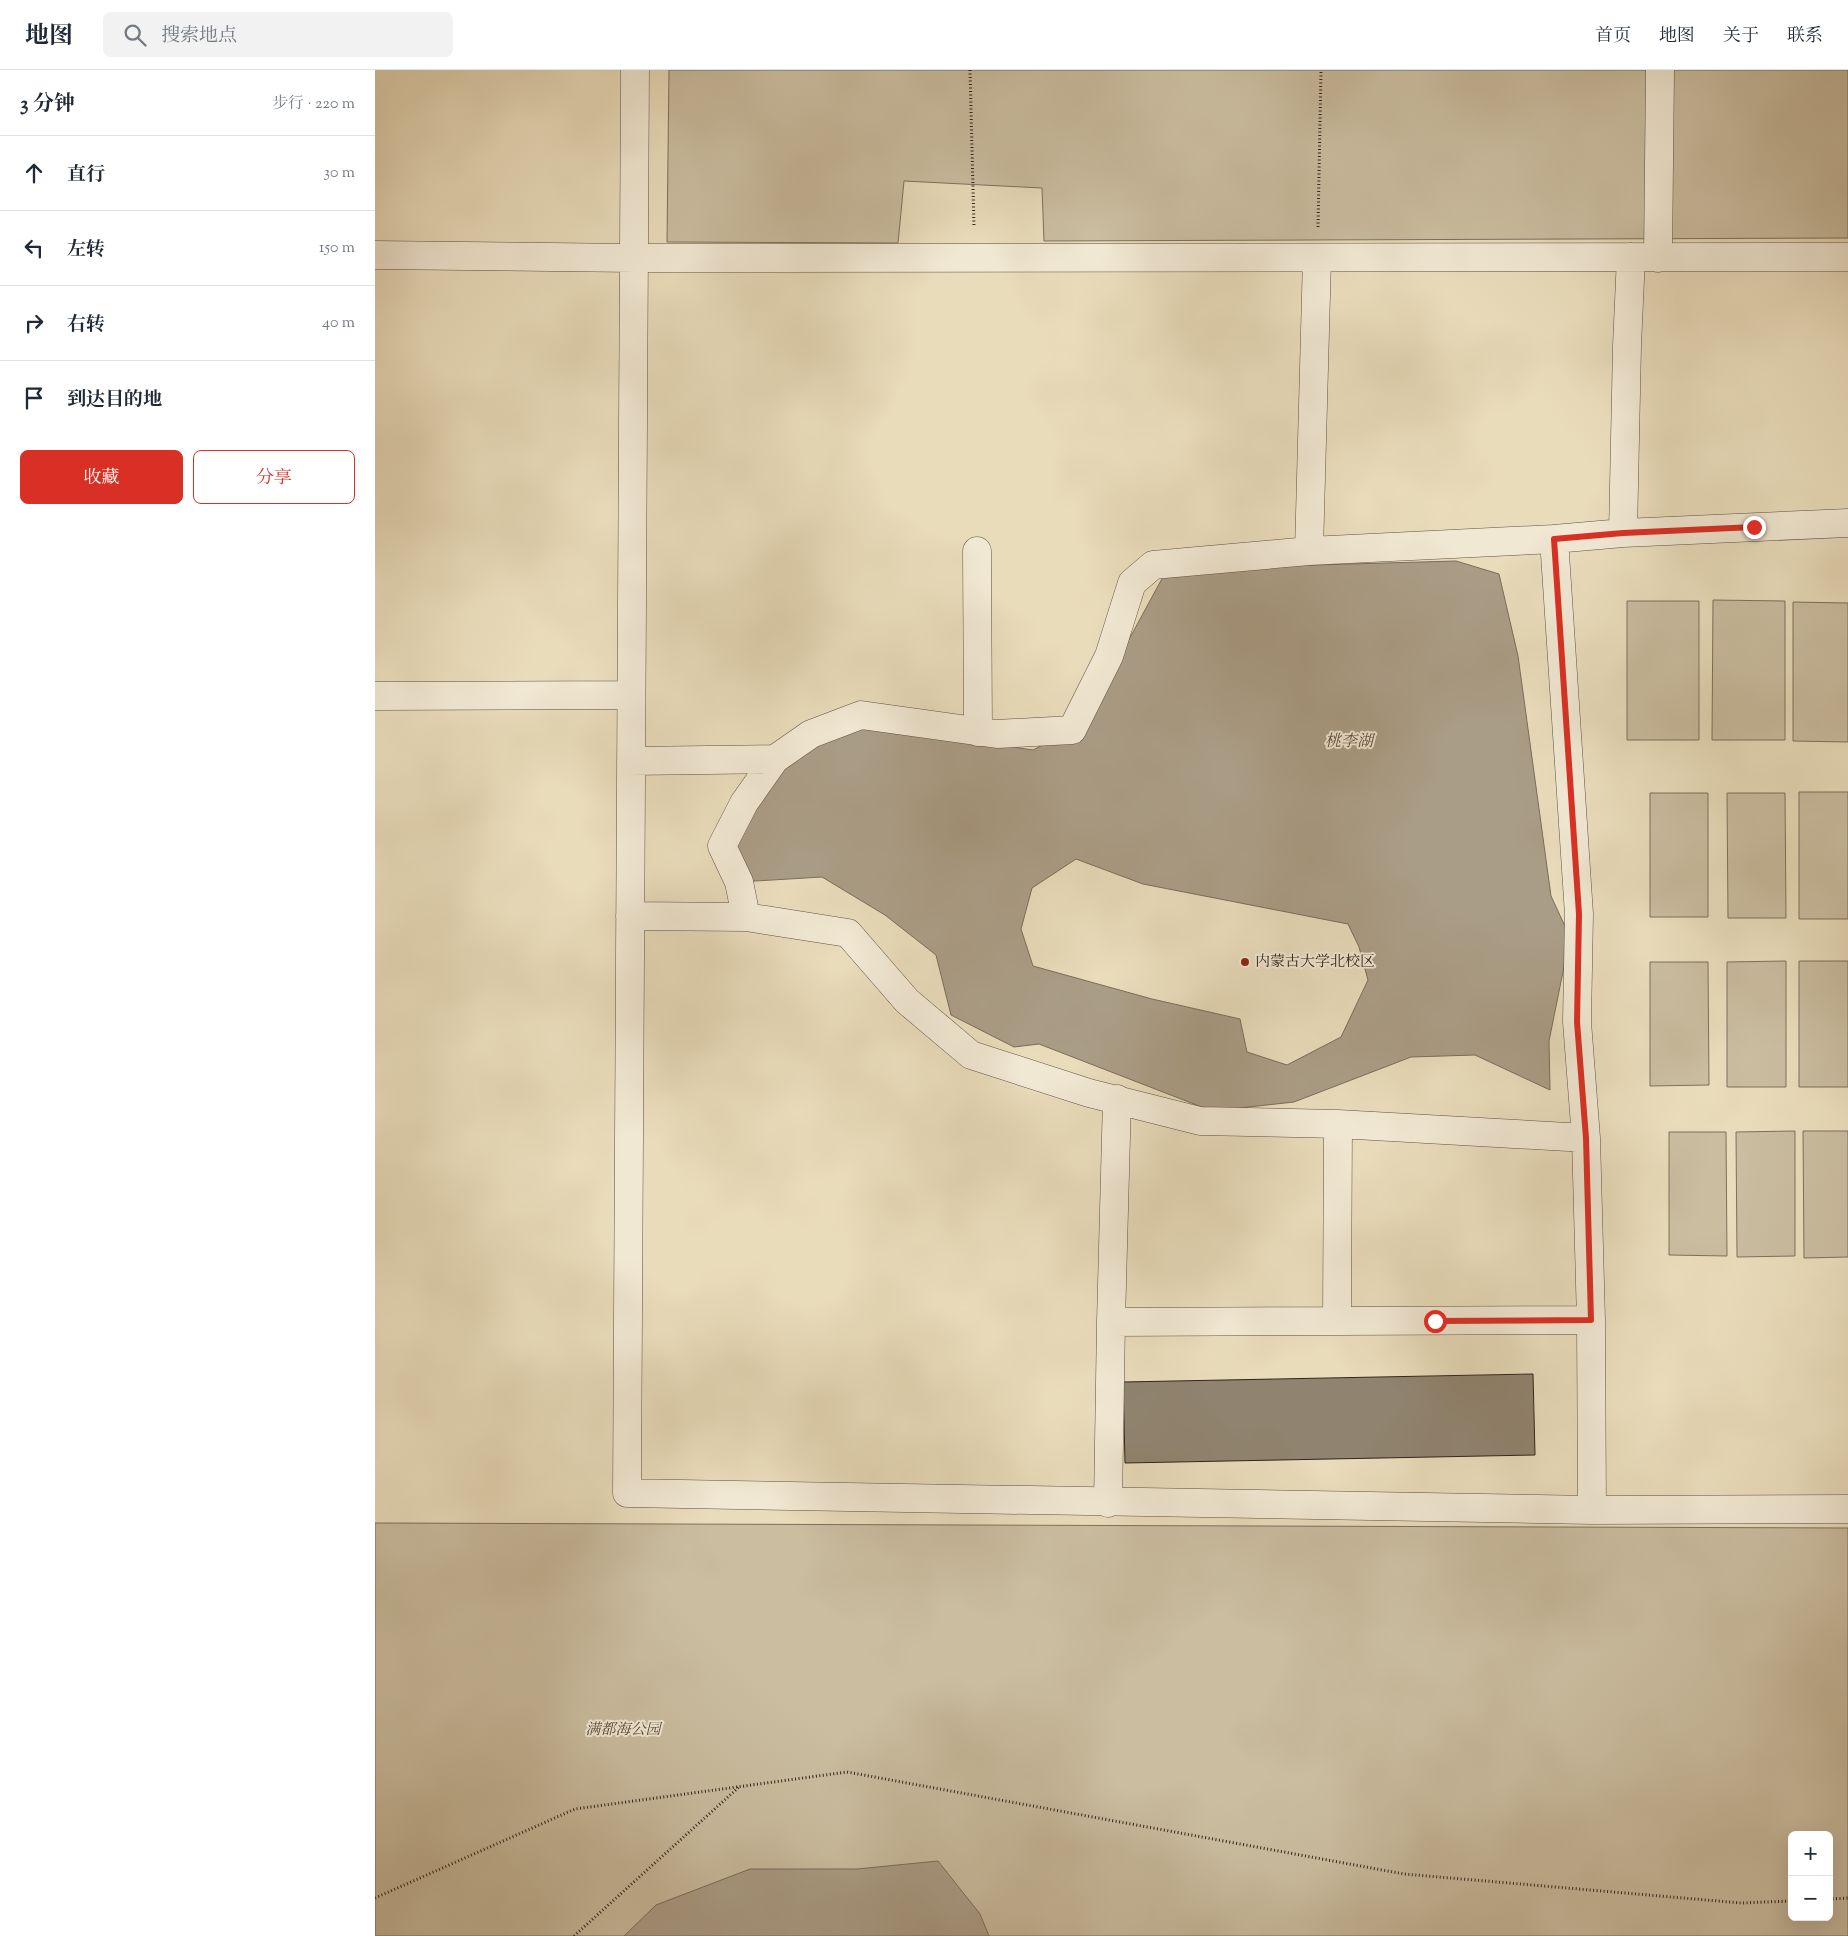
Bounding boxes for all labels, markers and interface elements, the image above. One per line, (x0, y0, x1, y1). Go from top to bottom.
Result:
search box (103, 12, 453, 57)
text: 地图 (25, 20, 73, 54)
icon: search (121, 21, 149, 49)
text: 搜索地点 (161, 23, 237, 50)
text: 首页 (1595, 24, 1631, 50)
text: 地图 (1659, 24, 1695, 50)
text: 关于 (1723, 24, 1759, 50)
text: 联系 (1787, 24, 1823, 50)
text: 3 分钟 (20, 90, 75, 120)
text: 步行 · 220 m (272, 93, 355, 116)
icon: ahead (20, 159, 48, 187)
text: 直行 (67, 162, 105, 189)
text: 30 m (324, 162, 355, 185)
icon: left (20, 234, 48, 262)
text: 左转 (67, 237, 105, 264)
text: 150 m (319, 237, 355, 260)
icon: right (20, 309, 48, 337)
text: 右转 (67, 312, 105, 339)
text: 40 m (322, 312, 355, 335)
icon: arrive (20, 384, 48, 412)
text: 到达目的地 (67, 387, 162, 414)
button: 收藏 (20, 450, 183, 504)
button: 分享 (193, 450, 355, 504)
route end (1743, 516, 1766, 539)
water label: 桃李湖 (1325, 731, 1376, 754)
place label: 内蒙古大学北校区 (1255, 952, 1375, 973)
marker: 内蒙古大学北校区 (1239, 956, 1251, 968)
route start (1424, 1310, 1447, 1333)
park label: 满都海公园 (585, 1720, 662, 1741)
map controls (1788, 1831, 1833, 1921)
button: + (1788, 1831, 1833, 1876)
button: − (1788, 1876, 1833, 1921)

